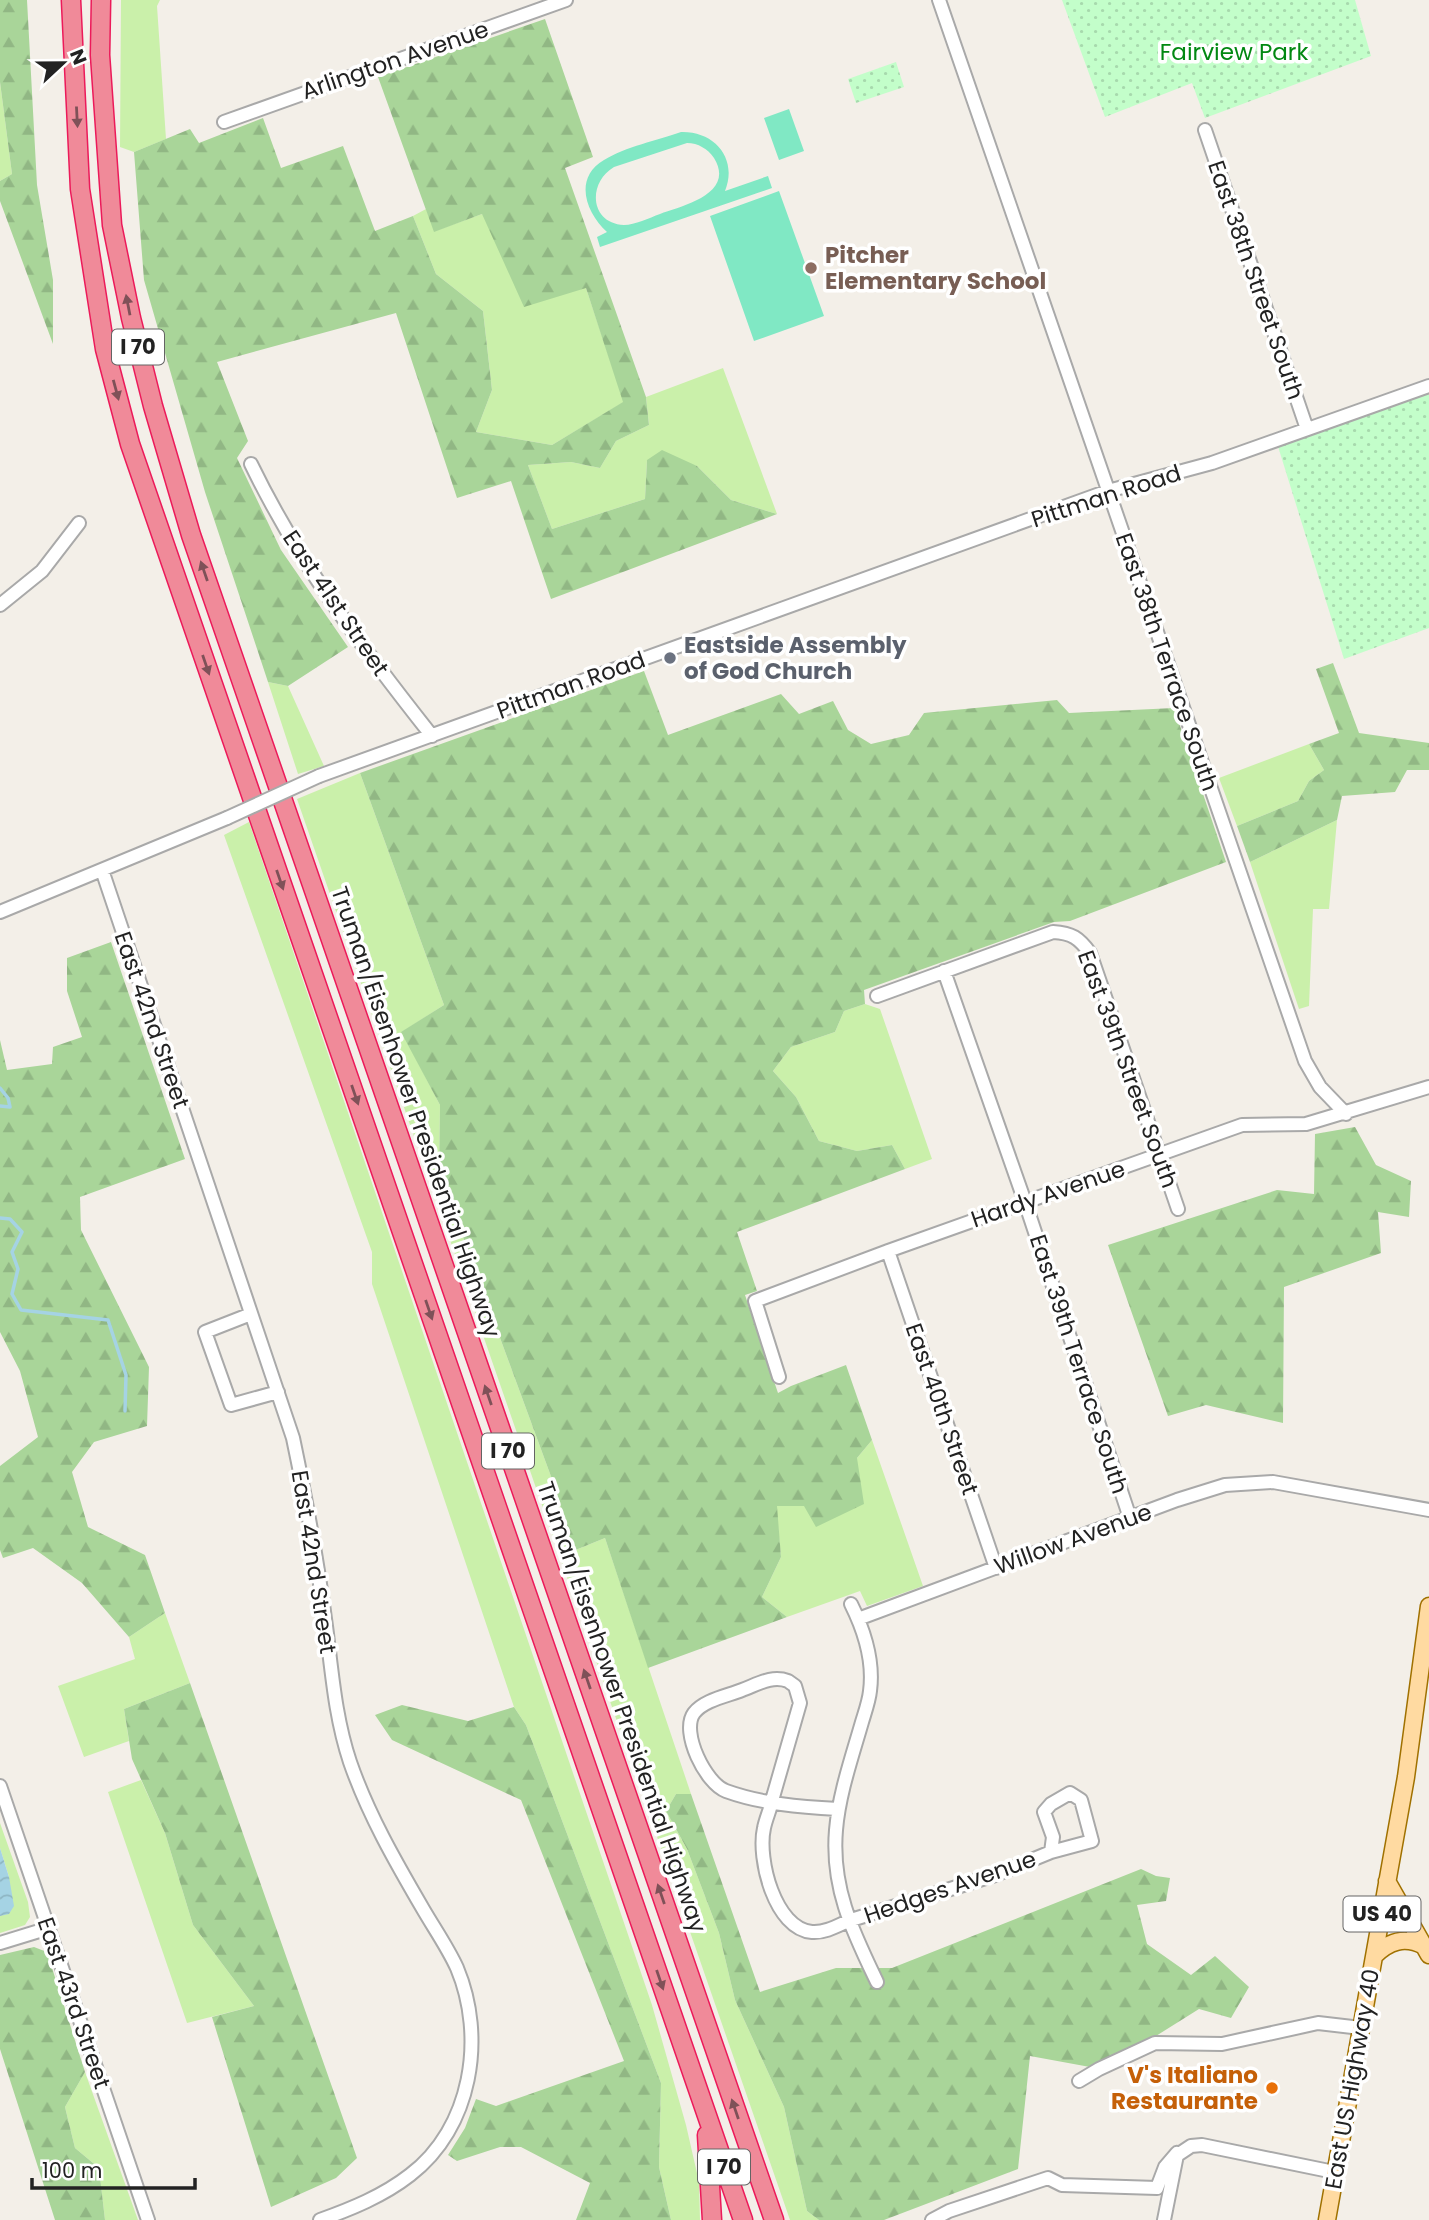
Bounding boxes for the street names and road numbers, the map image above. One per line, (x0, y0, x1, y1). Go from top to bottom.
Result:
street label: Arlington Avenue (297, 13, 493, 107)
street label: East 38th Street South (1200, 156, 1312, 404)
road number: I 70 (112, 330, 164, 364)
street label: Pittman Road (1027, 457, 1185, 535)
street label: East 41st Street (275, 524, 397, 682)
street label: East 38th Terrace South (1108, 529, 1226, 795)
street label: Pittman Road (492, 643, 650, 727)
street label: Truman/Eisenhower Presidential Highway (324, 882, 509, 1342)
street label: East 42nd Street (107, 927, 197, 1113)
street label: East 39th Street South (1070, 946, 1186, 1192)
street label: Hardy Avenue (967, 1153, 1129, 1235)
street label: East 39th Terrace South (1022, 1230, 1136, 1498)
street label: East 40th Street (898, 1319, 986, 1499)
road number: I 70 (482, 1434, 534, 1468)
street label: East 42nd Street (284, 1468, 344, 1656)
street label: Truman/Eisenhower Presidential Highway (530, 1477, 715, 1937)
street label: Willow Avenue (990, 1496, 1156, 1582)
street label: Hedges Avenue (860, 1843, 1040, 1931)
road number: US 40 (1344, 1896, 1420, 1932)
street label: East 43rd Street (30, 1913, 118, 2093)
street label: East US Highway 40 (1317, 1966, 1387, 2192)
road number: I 70 (698, 2150, 750, 2184)

